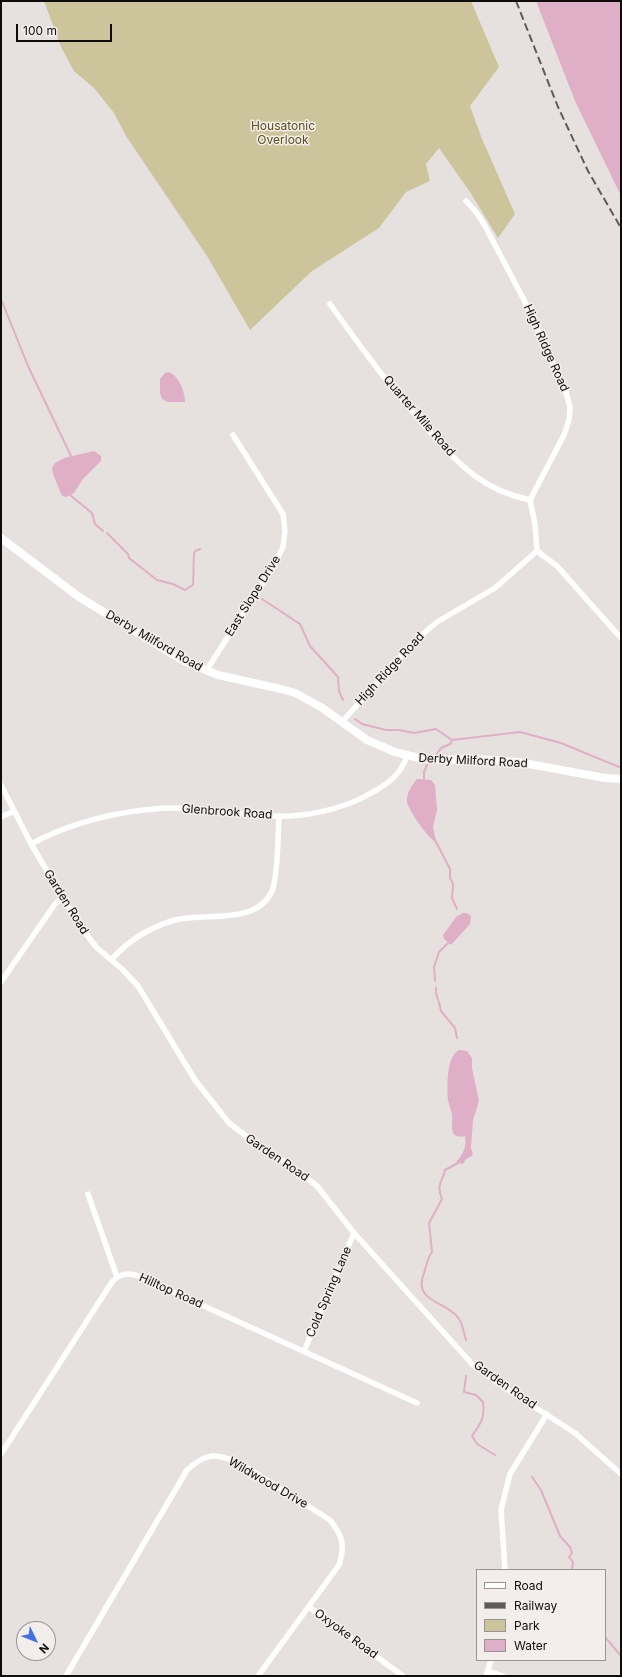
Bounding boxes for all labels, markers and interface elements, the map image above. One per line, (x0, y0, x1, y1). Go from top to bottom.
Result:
scale bar (18, 16, 114, 42)
text: 100 m (23, 23, 57, 38)
park label: Housatonic Overlook (251, 119, 315, 147)
street label: High Ridge Road (520, 302, 572, 394)
street label: Quarter Mile Road (380, 373, 458, 459)
street label: East Slope Drive (222, 553, 284, 639)
street label: Derby Milford Road (103, 607, 205, 675)
street label: High Ridge Road (353, 630, 427, 708)
street label: Derby Milford Road (418, 751, 528, 771)
street label: Glenbrook Road (181, 802, 273, 822)
street label: Garden Road (40, 867, 92, 937)
street label: Garden Road (242, 1131, 312, 1185)
street label: Cold Spring Lane (303, 1244, 355, 1340)
street label: Hilltop Road (137, 1270, 205, 1312)
street label: Garden Road (471, 1358, 539, 1412)
street label: Wildwood Drive (226, 1454, 310, 1512)
legend (476, 1569, 606, 1661)
text: Road (514, 1578, 543, 1593)
text: Railway (514, 1598, 557, 1613)
street label: Oxyoke Road (311, 1606, 381, 1662)
text: Park (514, 1618, 540, 1633)
north arrow (16, 1621, 56, 1661)
text: Water (514, 1638, 547, 1653)
text: N (36, 1641, 52, 1656)

